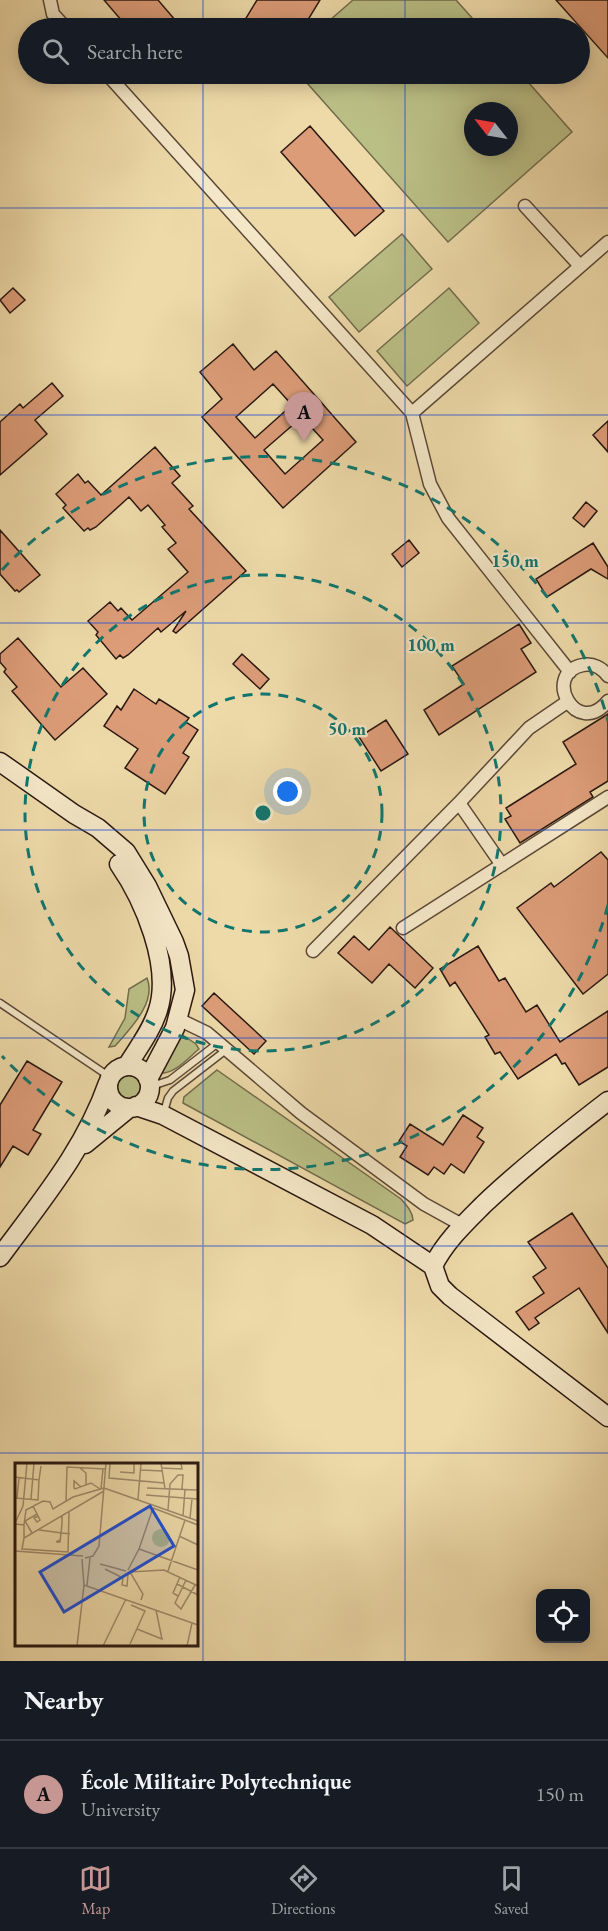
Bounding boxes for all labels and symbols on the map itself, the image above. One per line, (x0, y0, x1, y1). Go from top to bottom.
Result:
north arrow (464, 102, 518, 156)
pin: A (284, 392, 324, 442)
text: 150 m (491, 549, 539, 572)
text: 100 m (407, 633, 455, 656)
text: 50 m (328, 717, 366, 740)
your location (273, 777, 302, 806)
centre of rings (253, 803, 273, 823)
inset map (15, 1463, 198, 1646)

